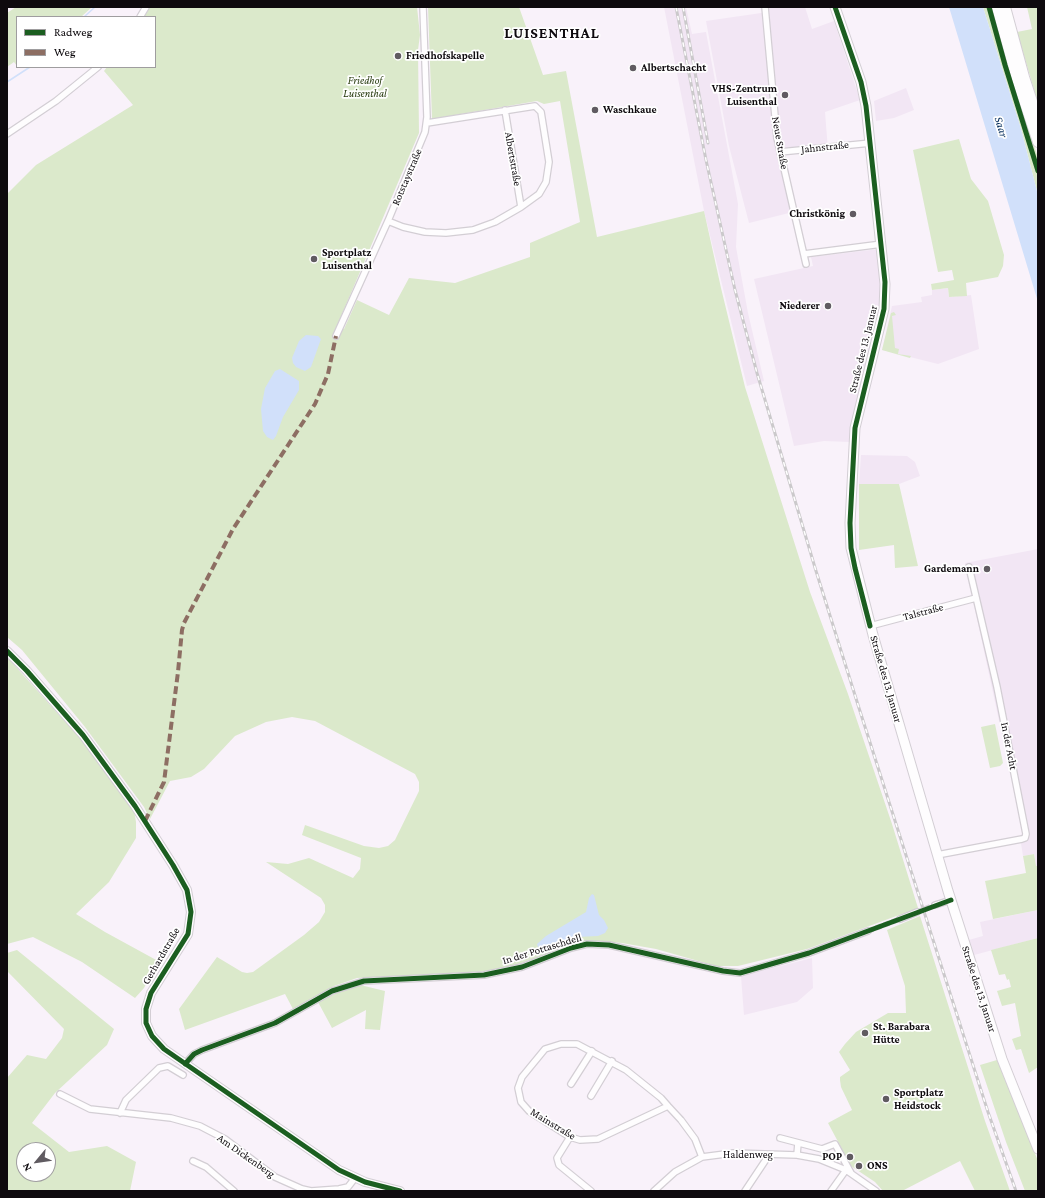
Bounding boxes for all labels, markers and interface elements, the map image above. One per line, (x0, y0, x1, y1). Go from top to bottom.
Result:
legend (16, 16, 156, 68)
district label: LUISENTHAL (504, 24, 600, 42)
text: Radweg (54, 25, 92, 39)
text: Weg (54, 45, 76, 59)
place label: Friedhofskapelle (406, 49, 484, 63)
marker: Friedhofskapelle (393, 51, 403, 61)
place label: Albertschacht (641, 61, 706, 75)
marker: Albertschacht (628, 63, 638, 73)
park label: Friedhof Luisenthal (343, 74, 387, 100)
place label: VHS-Zentrum Luisenthal (712, 82, 777, 108)
marker: VHS-Zentrum Luisenthal (780, 90, 790, 100)
place label: Waschkaue (603, 103, 657, 117)
marker: Waschkaue (590, 105, 600, 115)
water label: Saar (991, 115, 1011, 139)
street label: Neue Straße (769, 116, 791, 170)
street label: Albertstraße (502, 131, 524, 187)
street label: Jahnstraße (801, 138, 849, 156)
street label: Rotstaystraße (389, 147, 425, 207)
place label: Christkönig (789, 207, 845, 221)
marker: Christkönig (848, 209, 858, 219)
place label: Sportplatz Luisenthal (322, 246, 372, 272)
marker: Sportplatz Luisenthal (309, 254, 319, 264)
place label: Niederer (779, 299, 820, 313)
marker: Niederer (823, 301, 833, 311)
street label: Straße des 13. Januar (846, 304, 880, 394)
place label: Gardemann (924, 562, 979, 576)
marker: Gardemann (982, 564, 992, 574)
street label: Talstraße (901, 600, 945, 624)
street label: Straße des 13. Januar (867, 634, 905, 724)
street label: In der Acht (998, 721, 1020, 771)
street label: Gerhardstraße (139, 925, 183, 987)
street label: In der Pottaschdell (501, 931, 583, 967)
street label: Straße des 13. Januar (959, 944, 999, 1034)
place label: St. Barabara Hütte (873, 1020, 930, 1046)
marker: St. Barabara Hütte (860, 1028, 870, 1038)
place label: Sportplatz Heidstock (894, 1086, 943, 1112)
marker: Sportplatz Heidstock (881, 1094, 891, 1104)
street label: Mainstraße (528, 1105, 578, 1143)
street label: Am Dickenberg (215, 1131, 277, 1181)
north arrow (16, 1142, 56, 1182)
street label: Haldenweg (723, 1148, 773, 1162)
place label: POP (822, 1150, 842, 1164)
marker: POP (845, 1152, 855, 1162)
place label: ONS (867, 1159, 888, 1173)
text: N (19, 1161, 33, 1174)
marker: ONS (854, 1161, 864, 1171)

